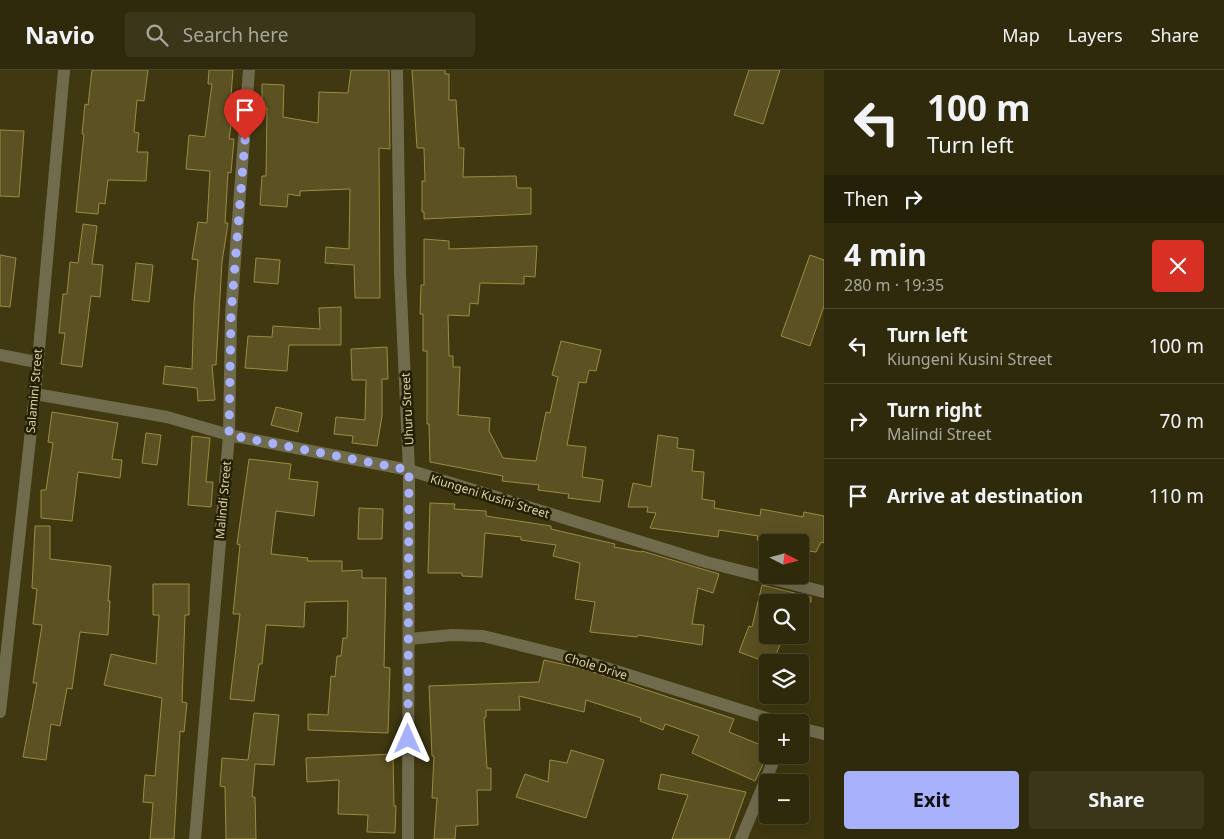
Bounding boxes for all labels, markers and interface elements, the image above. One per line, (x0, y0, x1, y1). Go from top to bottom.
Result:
search box (125, 12, 475, 57)
text: Navio (25, 18, 95, 51)
icon: search (143, 21, 171, 49)
text: Search here (183, 22, 289, 48)
text: Map (1002, 23, 1040, 47)
text: Layers (1068, 23, 1123, 47)
text: Share (1151, 23, 1199, 47)
text: 100 m (927, 84, 1030, 131)
pin (224, 89, 266, 140)
icon: left (844, 90, 909, 155)
icon: arrive (231, 96, 259, 124)
text: Turn left (927, 129, 1014, 159)
icon: right (899, 185, 927, 213)
text: Then (844, 186, 889, 212)
text: 4 min (844, 234, 927, 275)
button: close (1152, 240, 1204, 292)
text: 280 m · 19:35 (844, 274, 944, 296)
text: Turn left (887, 322, 968, 348)
icon: left (844, 332, 872, 360)
text: 100 m (1149, 333, 1204, 359)
street label: Salamini Street (22, 347, 46, 434)
text: Kiungeni Kusini Street (887, 348, 1052, 370)
street label: Uhuru Street (397, 372, 417, 446)
text: Turn right (887, 397, 982, 423)
icon: right (844, 407, 872, 435)
text: 70 m (1160, 408, 1204, 434)
text: Malindi Street (887, 423, 991, 445)
street label: Malindi Street (211, 460, 235, 540)
street label: Kiungeni Kusini Street (428, 470, 552, 522)
icon: arrive (844, 482, 872, 510)
text: Arrive at destination (887, 483, 1083, 509)
text: 110 m (1149, 483, 1204, 509)
north arrow (759, 534, 809, 584)
map controls (759, 534, 809, 824)
button: search (759, 594, 809, 644)
street label: Chole Drive (562, 648, 630, 684)
button: layers (759, 654, 809, 704)
position arrow (381, 712, 433, 764)
button: + (759, 714, 809, 764)
button: Exit (844, 771, 1019, 829)
button: Share (1029, 771, 1204, 829)
button: − (759, 774, 809, 824)

